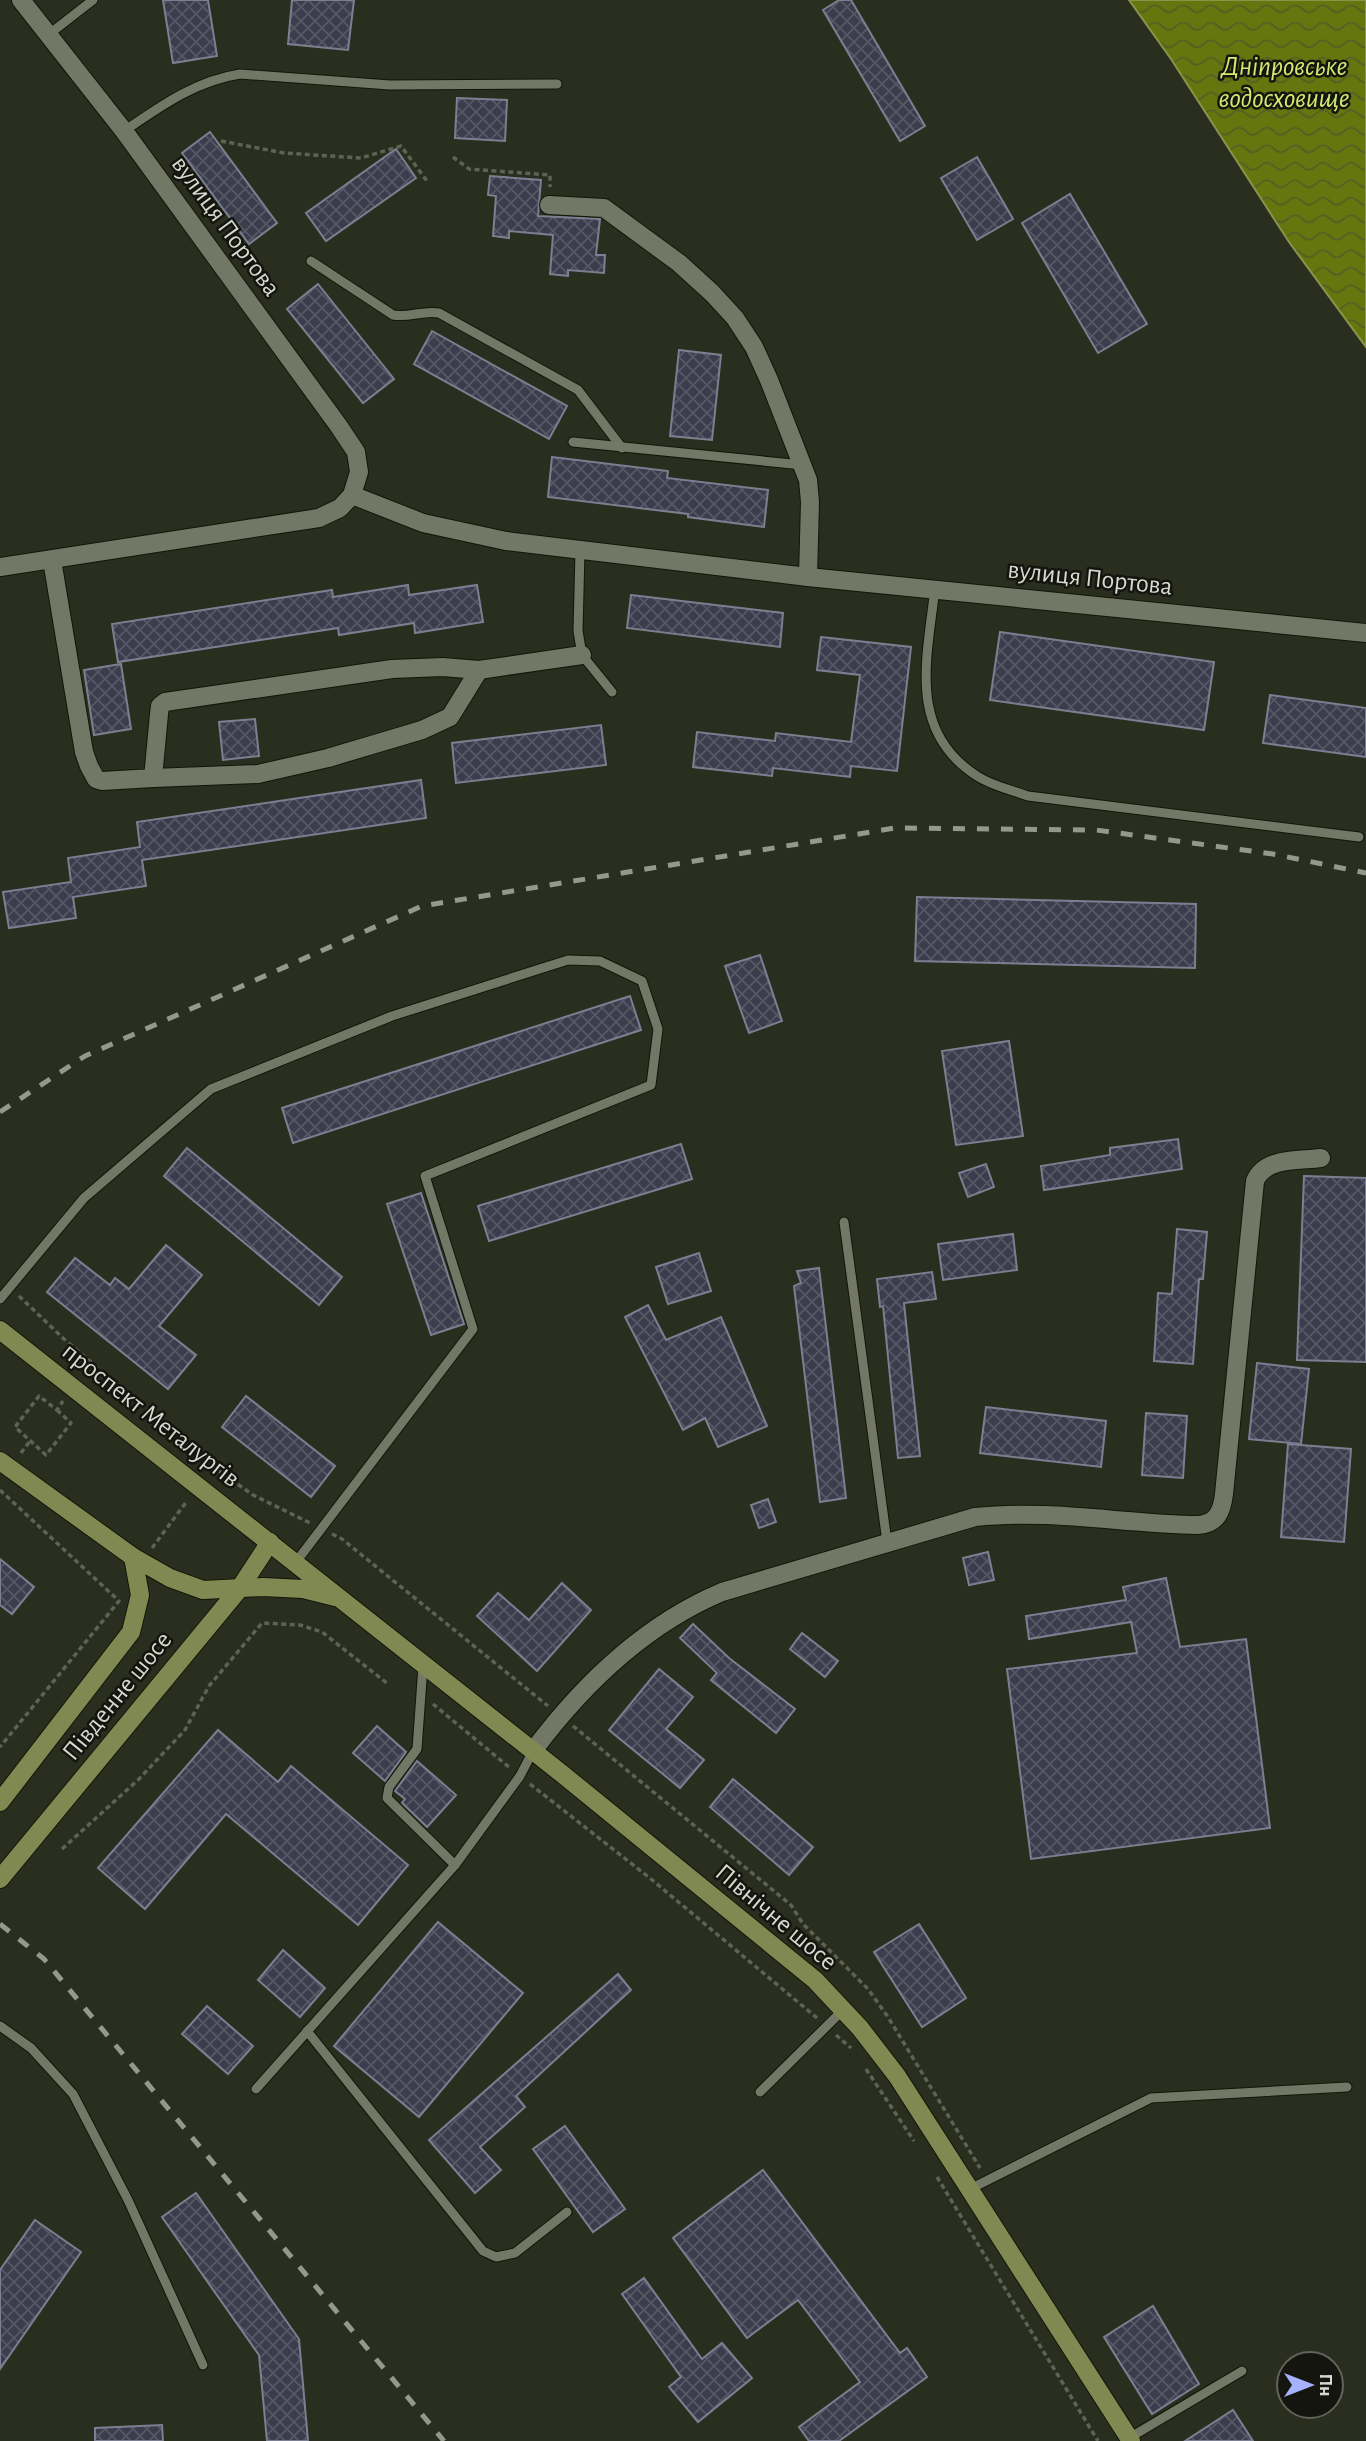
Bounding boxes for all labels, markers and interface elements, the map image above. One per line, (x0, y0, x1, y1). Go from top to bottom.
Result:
water label: Дніпровське водосховище (1219, 53, 1349, 113)
street label: вулиця Портова (167, 151, 285, 301)
street label: вулиця Портова (1006, 556, 1174, 600)
street label: проспект Металургів (57, 1338, 245, 1492)
street label: Південне шосе (57, 1627, 177, 1765)
street label: Північне шосе (710, 1859, 842, 1975)
north arrow (1275, 2350, 1345, 2420)
text: Пн (1316, 2373, 1335, 2397)

